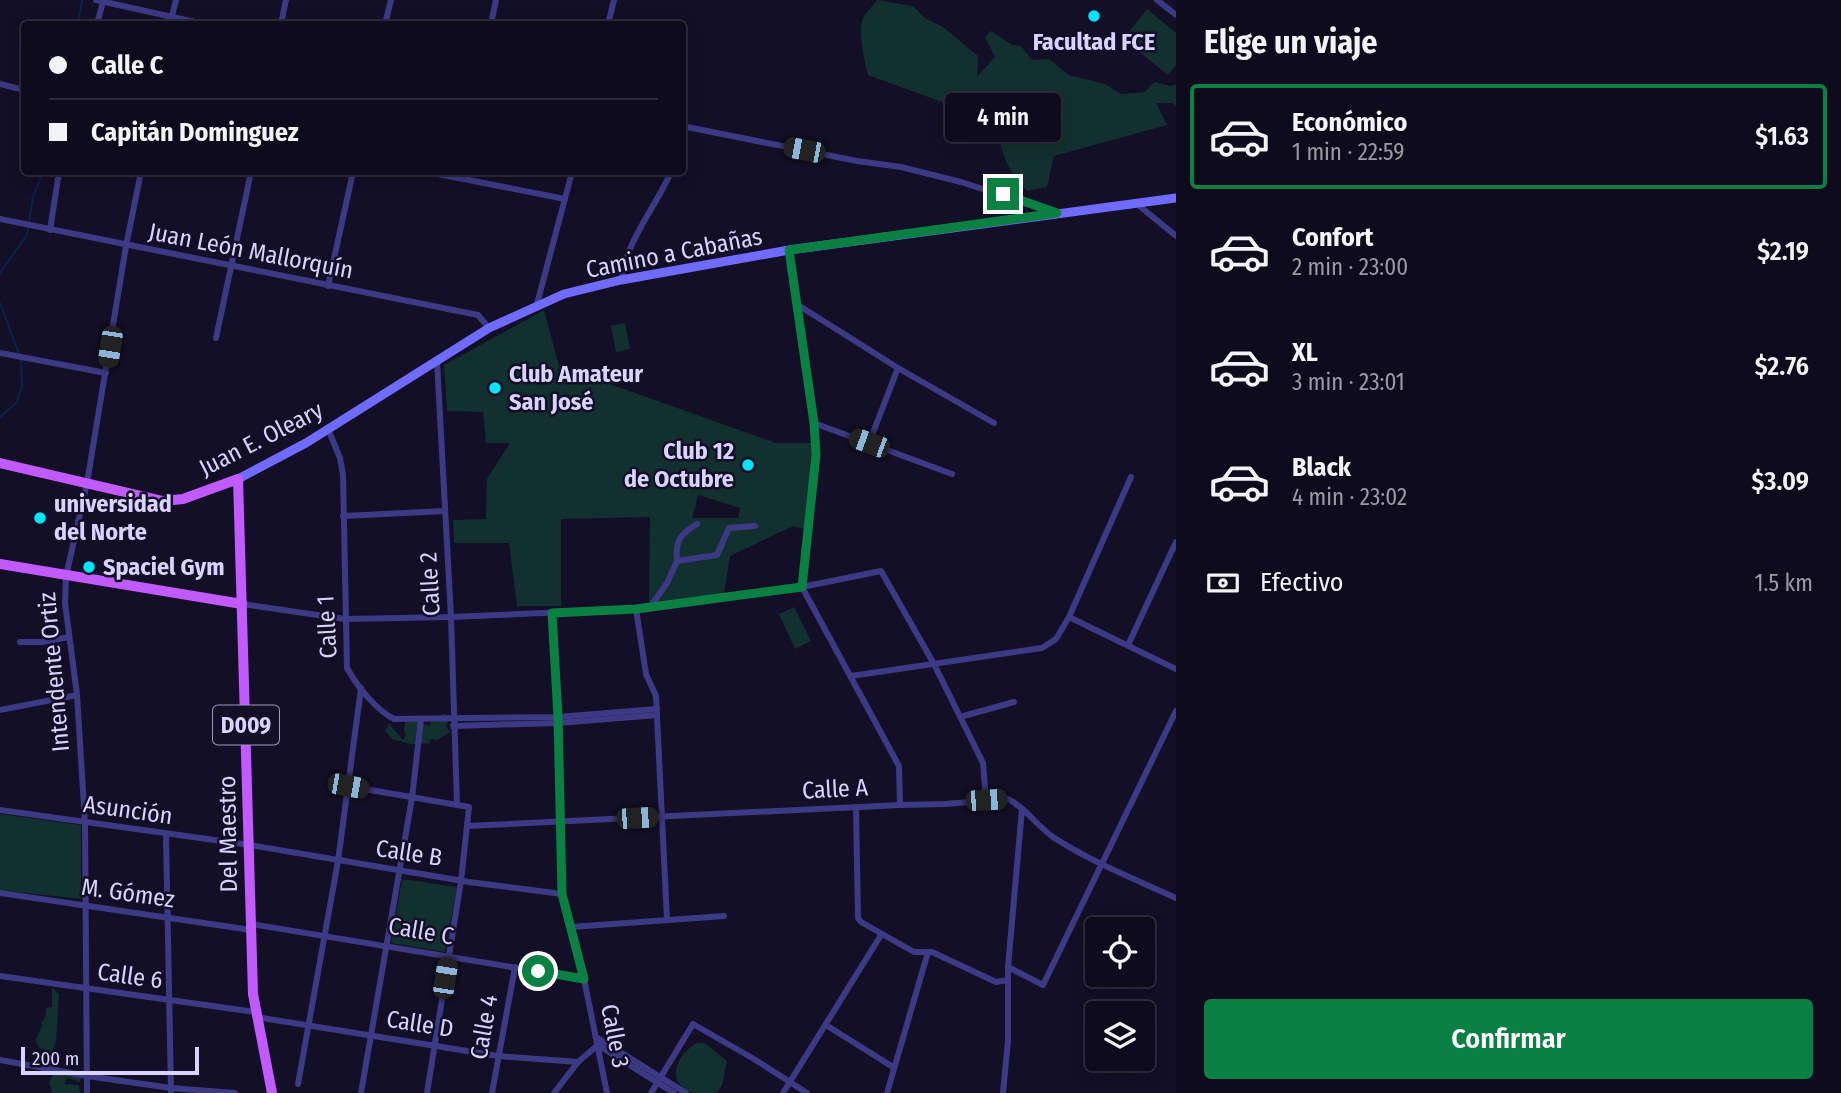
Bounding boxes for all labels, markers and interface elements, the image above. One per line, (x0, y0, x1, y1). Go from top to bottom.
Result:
marker: Facultad FCE (1086, 8, 1102, 24)
text: Elige un viaje (1204, 23, 1377, 61)
place label: Facultad FCE (1033, 28, 1155, 56)
text: Calle C (91, 50, 163, 81)
callout: 4 min (945, 92, 1061, 142)
text: 4 min (977, 103, 1029, 131)
icon: car (1208, 105, 1271, 168)
text: Económico (1292, 107, 1407, 138)
text: Capitán Dominguez (91, 117, 299, 148)
text: $1.63 (1755, 121, 1809, 152)
car (782, 136, 827, 164)
text: 1 min · 22:59 (1292, 138, 1404, 166)
route end (987, 178, 1019, 210)
street label: Juan León Mallorquín (146, 217, 356, 285)
icon: car (1208, 220, 1271, 283)
street label: Camino a Cabañas (583, 222, 765, 284)
text: Confort (1292, 222, 1373, 253)
text: $2.19 (1757, 236, 1809, 267)
text: 2 min · 23:00 (1292, 253, 1408, 281)
car (97, 325, 124, 369)
icon: car (1208, 335, 1271, 398)
text: XL (1292, 337, 1318, 368)
text: $2.76 (1755, 351, 1809, 382)
place label: Club Amateur San José (509, 360, 643, 416)
text: 3 min · 23:01 (1292, 368, 1405, 396)
marker: Club Amateur San José (487, 380, 503, 396)
street label: Juan E. Oleary (195, 396, 328, 482)
car (846, 426, 893, 460)
place label: Club 12 de Octubre (624, 437, 734, 493)
icon: car (1208, 450, 1271, 513)
text: Black (1292, 452, 1351, 483)
marker: Club 12 de Octubre (740, 457, 756, 473)
text: $3.09 (1751, 466, 1809, 497)
text: 4 min · 23:02 (1292, 483, 1407, 511)
place label: universidad del Norte (54, 490, 172, 546)
marker: universidad del Norte (32, 510, 48, 526)
street label: Calle 2 (414, 551, 446, 617)
place label: Spaciel Gym (103, 553, 225, 581)
marker: Spaciel Gym (81, 559, 97, 575)
icon: cash (1204, 564, 1242, 602)
text: Efectivo (1260, 567, 1344, 598)
text: 1.5 km (1755, 569, 1813, 597)
street label: Intendente Ortiz (33, 591, 75, 753)
street label: Calle 1 (311, 595, 343, 659)
road number: D009 (213, 706, 279, 744)
car (326, 772, 371, 800)
street label: Calle A (801, 773, 869, 805)
street label: Del Maestro (213, 775, 243, 893)
car (965, 788, 1008, 812)
street label: Asunción (82, 790, 174, 830)
car (616, 806, 659, 830)
street label: Calle B (374, 834, 444, 872)
street label: M. Gómez (80, 873, 176, 913)
street label: Calle C (386, 912, 456, 950)
map controls (1085, 917, 1155, 1071)
button: locate (1085, 917, 1155, 987)
route start (522, 955, 554, 987)
car (432, 956, 459, 1000)
street label: Calle 6 (96, 958, 164, 994)
street label: Calle 4 (465, 992, 503, 1062)
button: Confirmar (1204, 999, 1813, 1079)
button: layers (1085, 1001, 1155, 1071)
street label: Calle 3 (595, 1002, 635, 1070)
street label: Calle D (384, 1005, 456, 1043)
scale bar (21, 1044, 200, 1076)
text: 200 m (32, 1047, 79, 1070)

